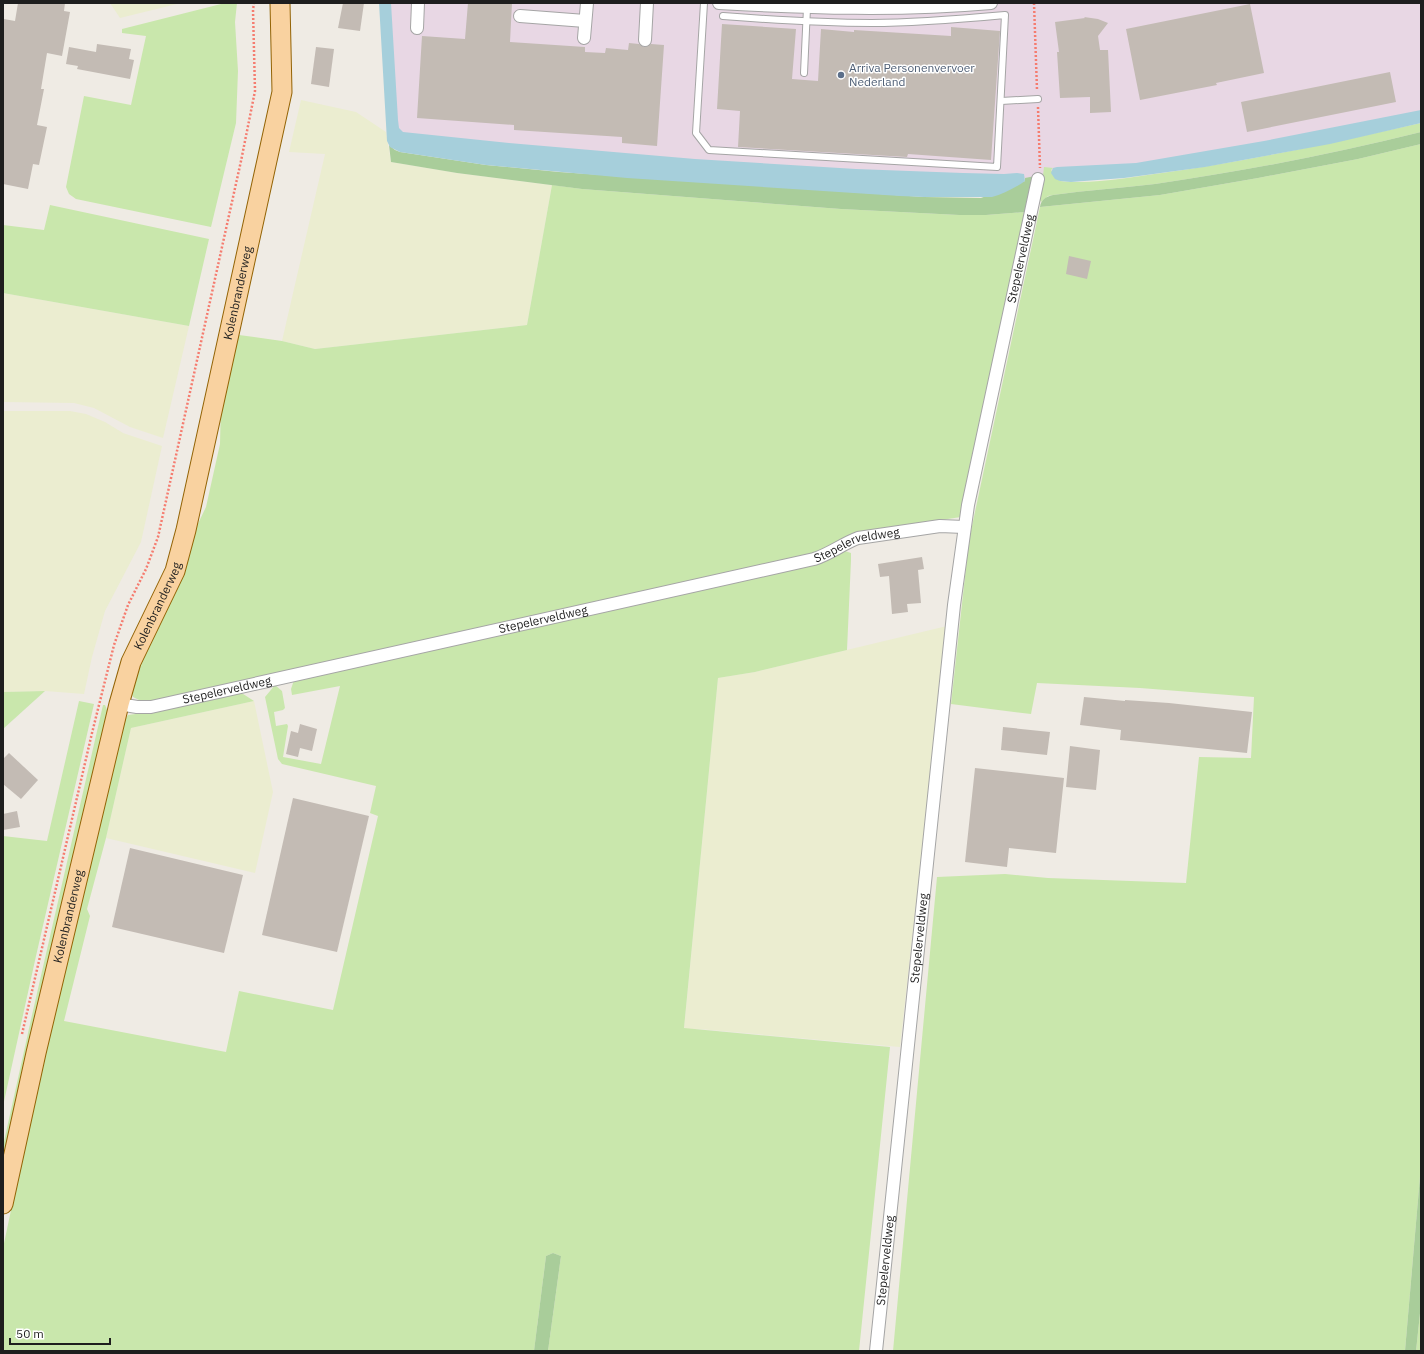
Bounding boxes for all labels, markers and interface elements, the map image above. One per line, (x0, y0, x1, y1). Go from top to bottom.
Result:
place label: Arriva Personenvervoer Nederland (849, 60, 975, 89)
marker: Arriva Personenvervoer Nederland (836, 70, 846, 80)
street label: Stepelerveldweg (1004, 212, 1037, 304)
street label: Kolenbranderweg (220, 244, 255, 341)
street label: Stepelerveldweg (812, 524, 901, 566)
street label: Kolenbranderweg (130, 560, 184, 652)
street label: Stepelerveldweg (497, 602, 589, 636)
street label: Stepelerveldweg (181, 672, 273, 707)
street label: Kolenbranderweg (50, 867, 86, 964)
street label: Stepelerveldweg (906, 892, 931, 984)
street label: Stepelerveldweg (873, 1214, 897, 1306)
scale bar (10, 1320, 110, 1346)
text: 50 m (16, 1326, 44, 1341)

